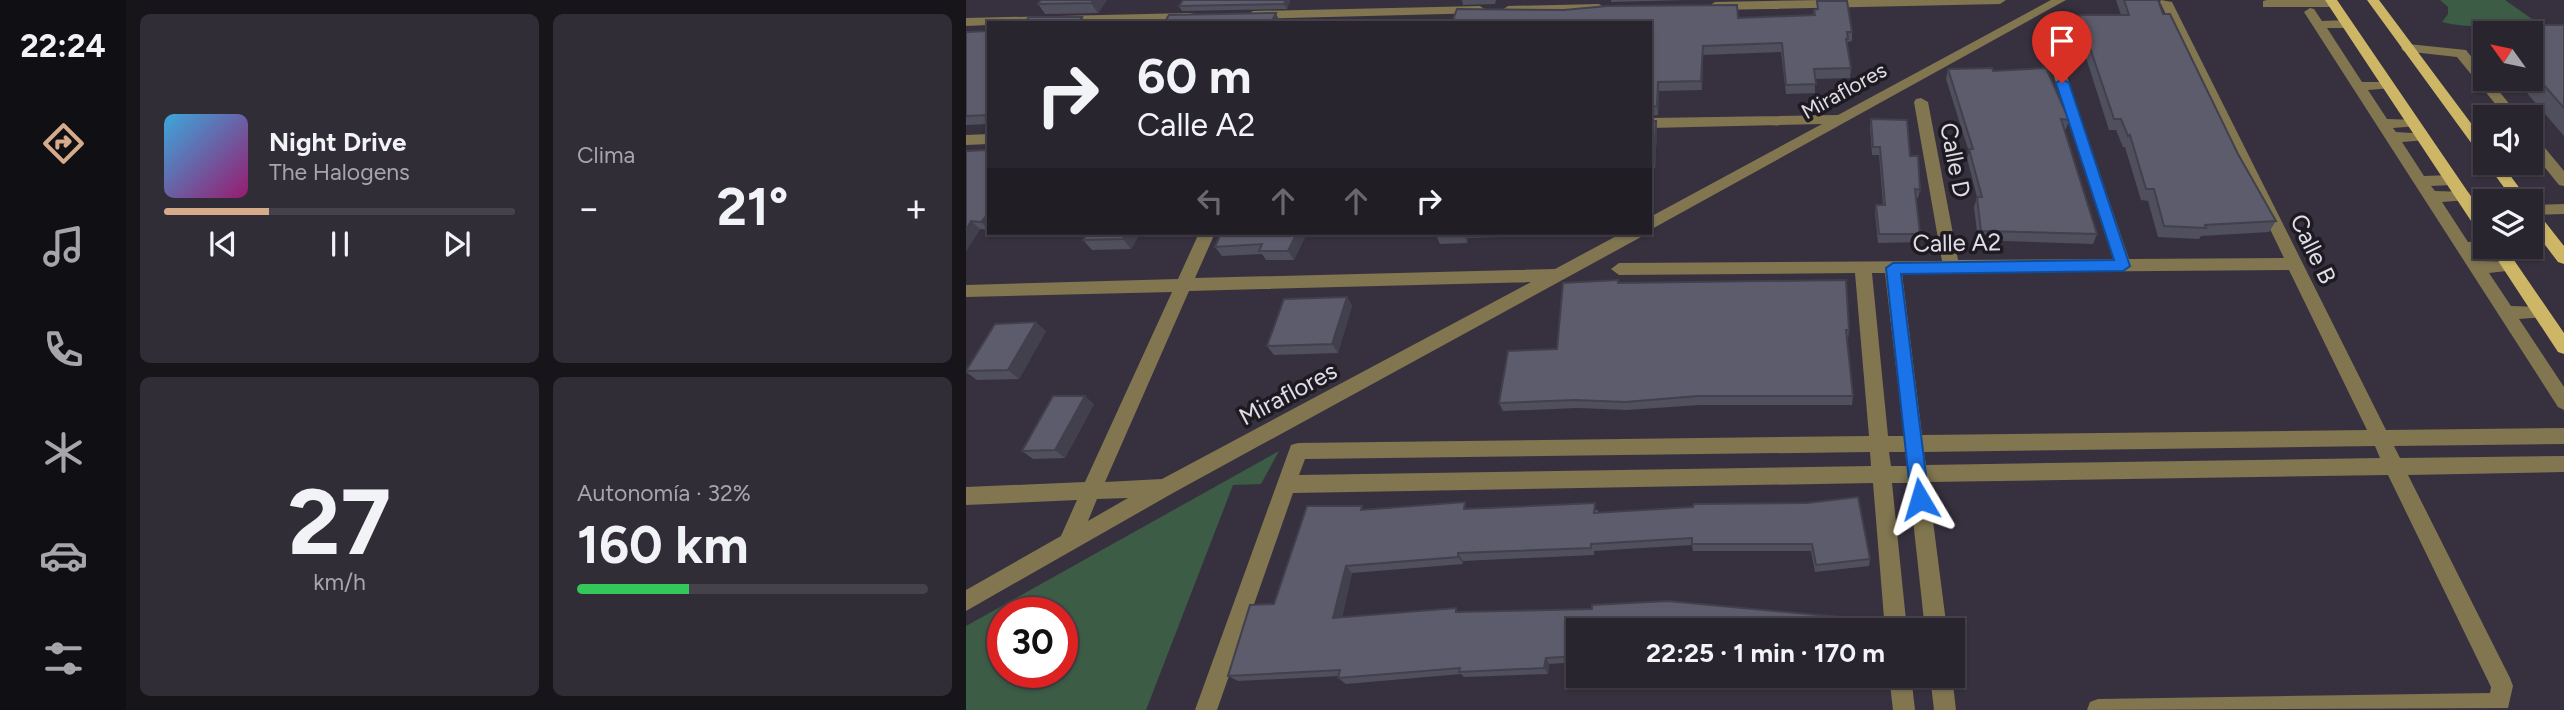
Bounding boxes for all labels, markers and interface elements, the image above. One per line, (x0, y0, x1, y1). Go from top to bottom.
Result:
pin (2032, 11, 2092, 83)
north arrow (2473, 21, 2543, 91)
map controls (2473, 21, 2543, 259)
icon: arrive (2043, 22, 2081, 60)
text: 22:24 (20, 27, 106, 65)
text: 60 m (1137, 46, 1252, 105)
icon: right (1022, 49, 1113, 140)
street label: Miraflores (1797, 57, 1891, 124)
button: sound (2473, 105, 2543, 175)
text: Calle A2 (1137, 106, 1255, 144)
icon: directions (39, 119, 88, 168)
street label: Calle D (1934, 120, 1977, 200)
text: Night Drive (269, 126, 406, 158)
text: Clima (577, 141, 635, 169)
text: The Halogens (269, 158, 410, 186)
text: 21° (717, 176, 788, 238)
icon: left (1191, 182, 1229, 220)
icon: ahead (1264, 182, 1302, 220)
icon: ahead (1337, 182, 1375, 220)
icon: right (1410, 182, 1448, 220)
text: − (577, 185, 601, 231)
text: + (904, 185, 928, 231)
button: layers (2473, 189, 2543, 259)
street label: Calle B (2284, 209, 2343, 288)
icon: music (39, 222, 88, 271)
icon: previous (204, 225, 242, 263)
icon: pause (321, 225, 359, 263)
icon: next (438, 225, 476, 263)
street label: Calle A2 (1912, 227, 2002, 258)
icon: phone (39, 325, 88, 374)
street label: Miraflores (1234, 356, 1342, 431)
icon: climate (39, 428, 88, 477)
position arrow (1883, 462, 1957, 536)
text: 27 (288, 468, 391, 577)
text: Autonomía · 32% (577, 479, 751, 507)
text: 160 km (577, 514, 749, 576)
icon: car (39, 531, 88, 580)
text: km/h (313, 568, 366, 596)
speed limit sign: 30 (987, 597, 1078, 688)
icon: filters (39, 634, 88, 683)
text: 22:25 · 1 min · 170 m (1646, 637, 1885, 669)

